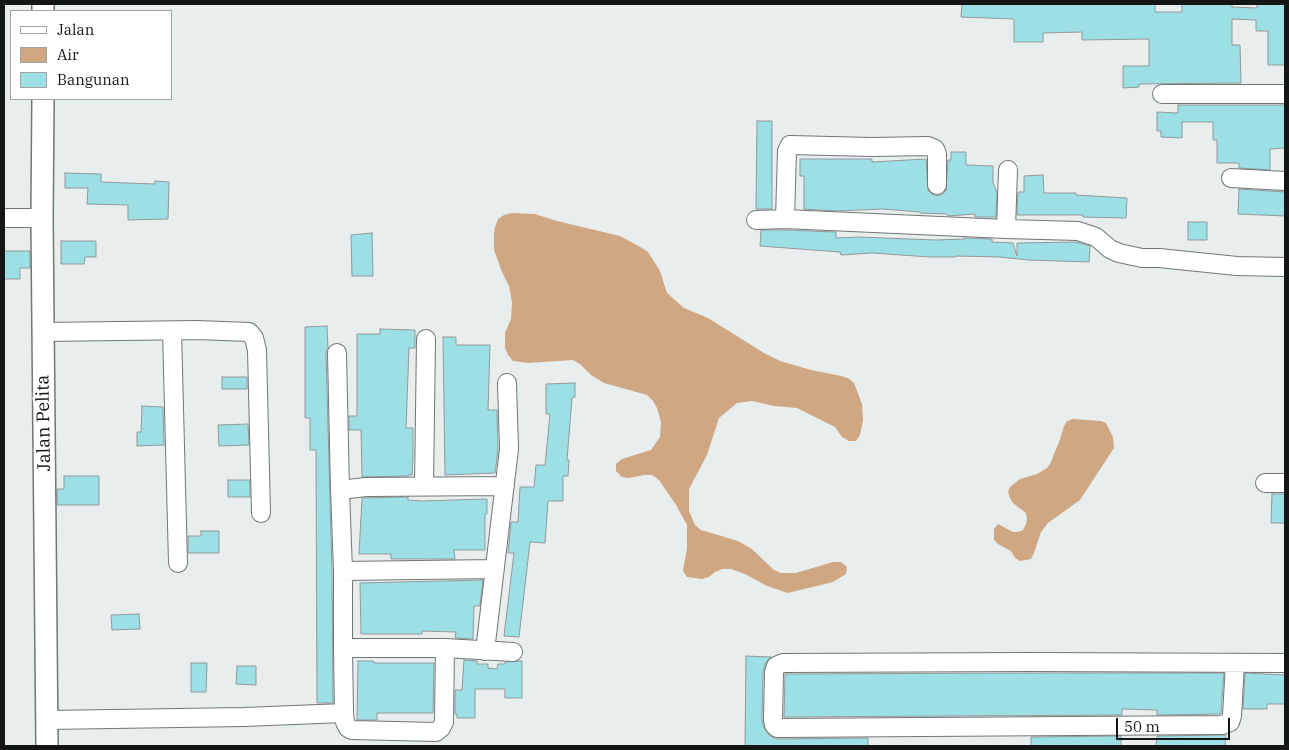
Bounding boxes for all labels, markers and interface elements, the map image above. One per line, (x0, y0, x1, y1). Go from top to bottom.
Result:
legend (10, 10, 172, 100)
text: Jalan (57, 20, 94, 39)
text: Air (57, 45, 79, 64)
text: Bangunan (57, 70, 130, 89)
street label: Jalan Pelita (32, 374, 56, 472)
scale bar (1119, 708, 1233, 740)
text: 50 m (1124, 717, 1160, 736)

